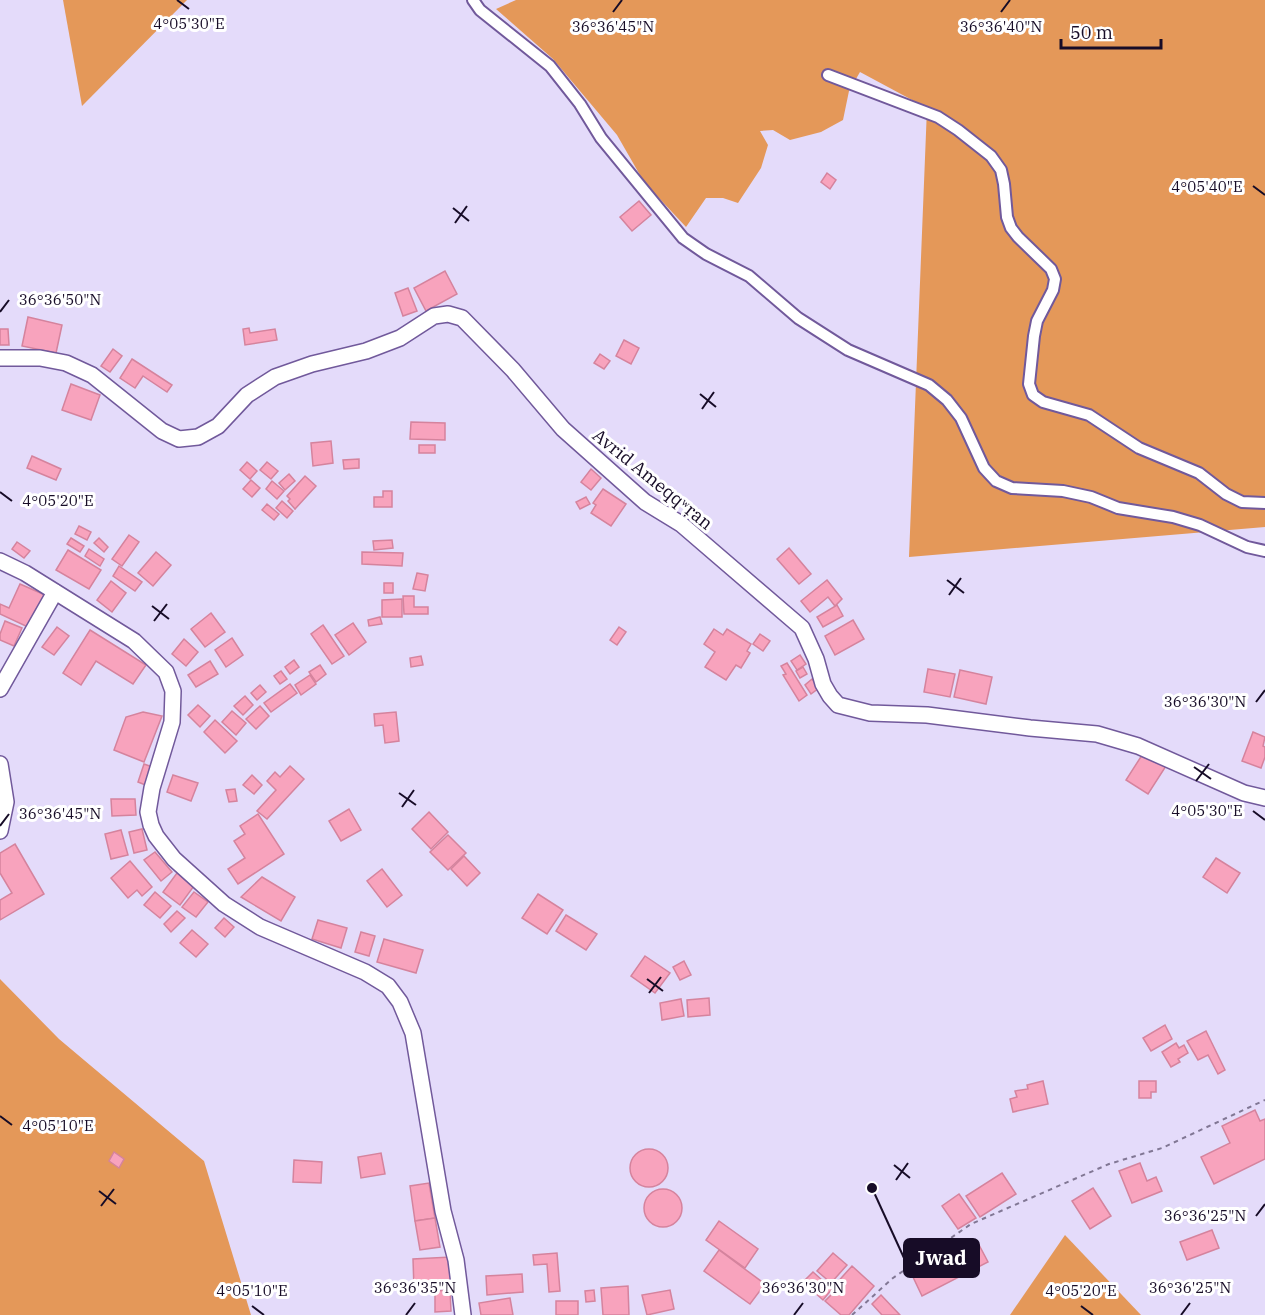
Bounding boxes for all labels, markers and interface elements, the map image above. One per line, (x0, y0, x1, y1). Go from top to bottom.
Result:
scale bar (1061, 12, 1162, 50)
text: 4°05'30"E (153, 14, 225, 33)
text: 36°36'45"N (572, 17, 654, 36)
text: 36°36'40"N (960, 17, 1042, 36)
text: 50 m (1070, 21, 1113, 44)
text: 4°05'40"E (1171, 177, 1243, 196)
text: 36°36'50"N (19, 290, 101, 309)
street label: Avrid Ameqqʷṛan (588, 423, 718, 535)
text: 4°05'20"E (22, 491, 94, 510)
text: 36°36'30"N (1164, 692, 1246, 711)
text: 4°05'30"E (1171, 801, 1243, 820)
text: 36°36'45"N (19, 804, 101, 823)
text: 4°05'10"E (22, 1116, 94, 1135)
text: 36°36'25"N (1164, 1206, 1246, 1225)
callout: Jwad (904, 1239, 979, 1277)
text: Jwad (915, 1244, 967, 1271)
text: 36°36'35"N (374, 1278, 456, 1297)
text: 36°36'30"N (762, 1278, 844, 1297)
text: 36°36'25"N (1149, 1278, 1231, 1297)
text: 4°05'10"E (216, 1281, 288, 1300)
text: 4°05'20"E (1045, 1281, 1117, 1300)

